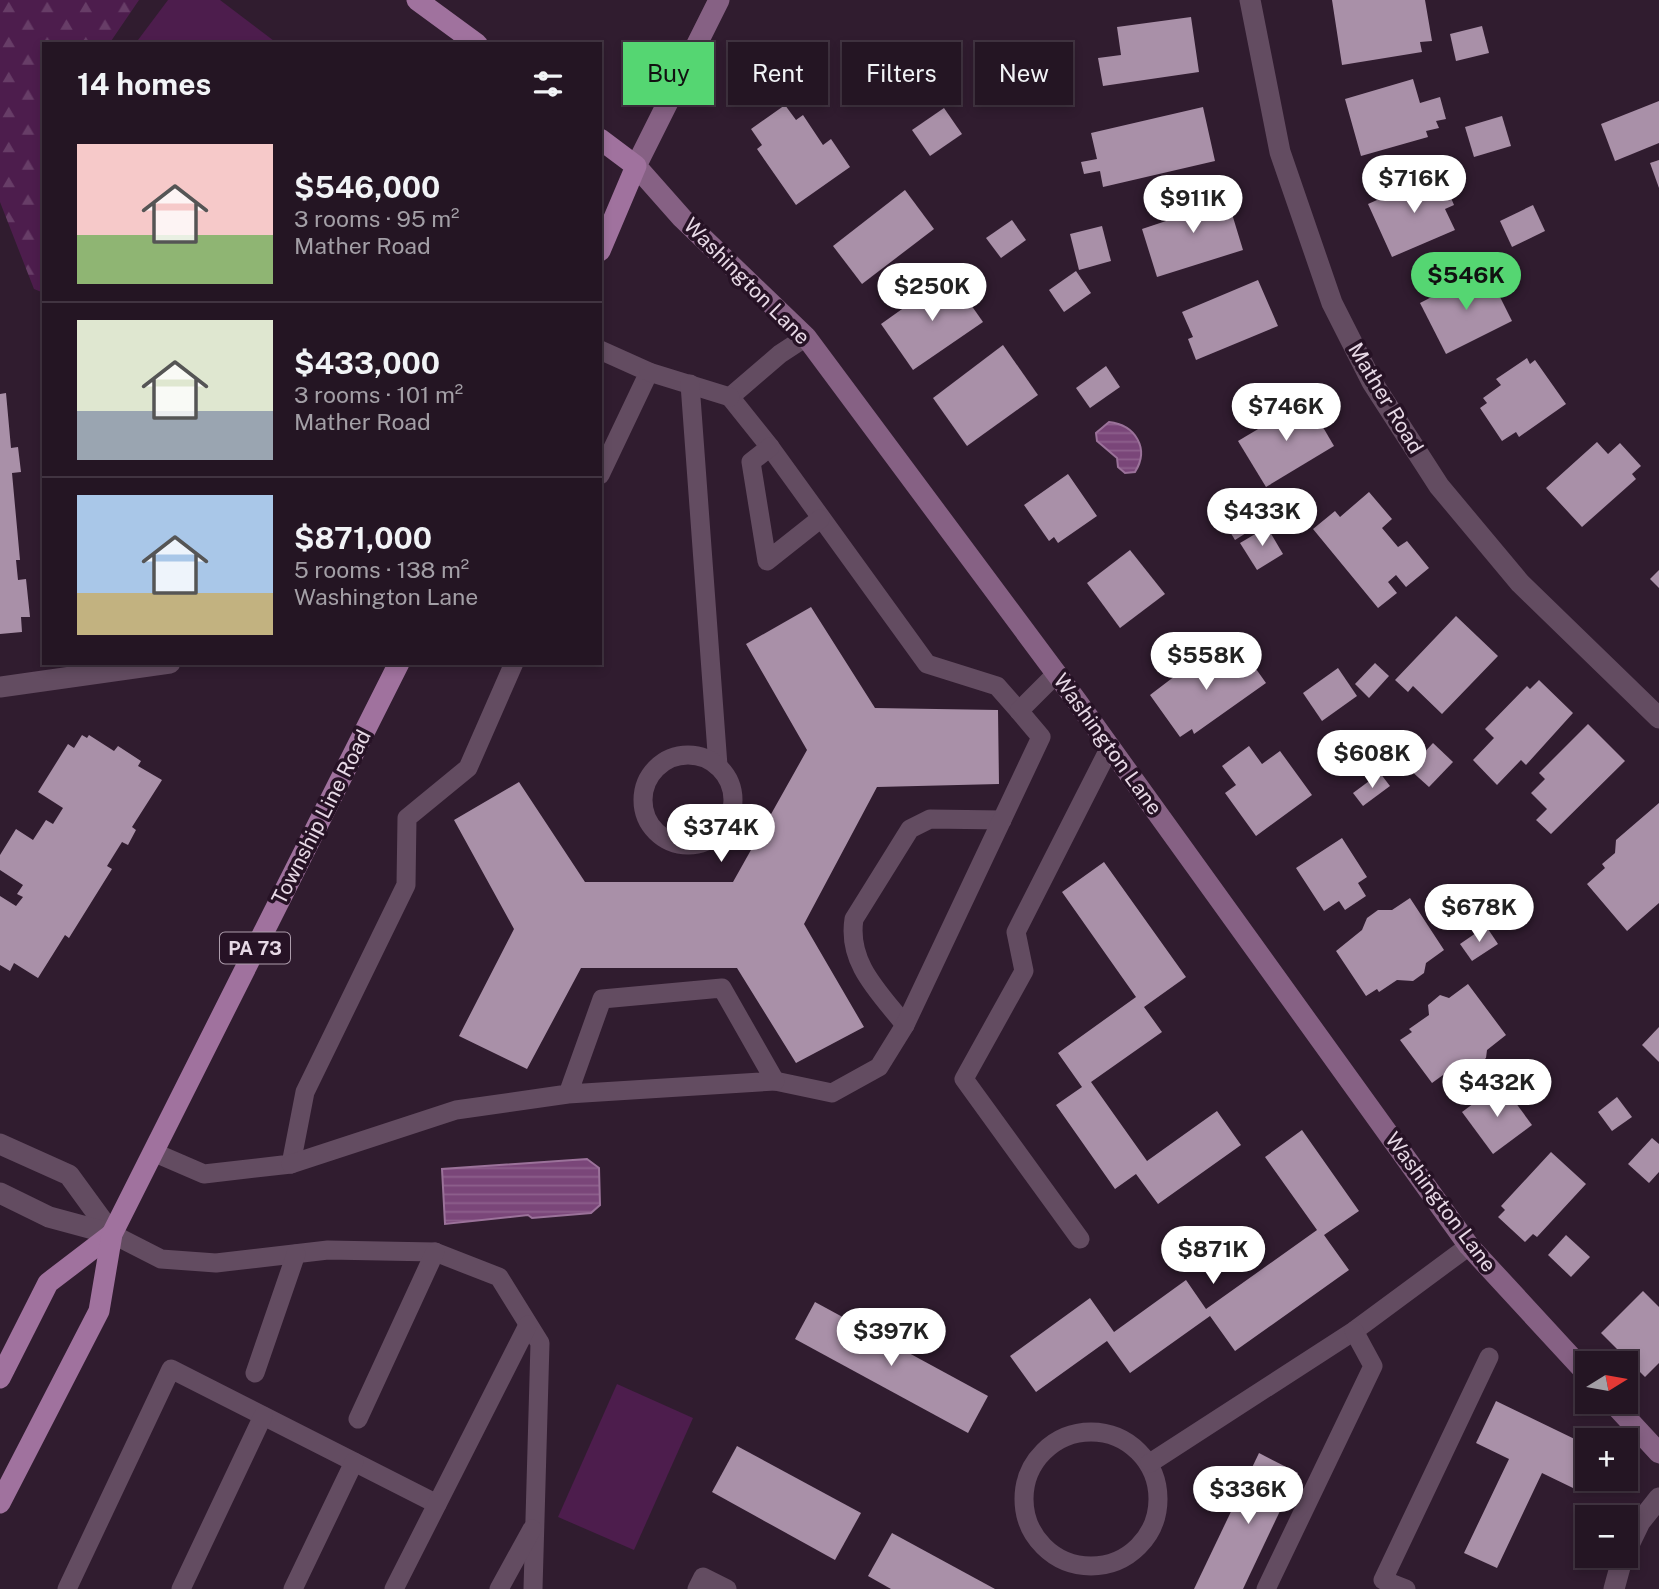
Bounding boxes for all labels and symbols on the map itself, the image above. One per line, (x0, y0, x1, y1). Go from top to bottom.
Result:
pin: $716K (1365, 156, 1463, 215)
pin: $911K (1144, 176, 1242, 235)
street label: Washington Lane (679, 213, 815, 349)
pin: $546K (1417, 252, 1515, 312)
pin: $250K (883, 264, 981, 323)
street label: Mather Road (1343, 338, 1429, 458)
pin: $746K (1237, 384, 1335, 443)
pin: $433K (1213, 489, 1311, 548)
pin: $558K (1157, 632, 1255, 692)
street label: Washington Lane (1048, 669, 1168, 819)
street label: Township Line Road (266, 725, 376, 909)
pin: $608K (1323, 730, 1421, 790)
pin: $374K (672, 804, 770, 864)
pin: $678K (1430, 884, 1528, 944)
road number: PA 73 (220, 932, 290, 964)
pin: $432K (1448, 1060, 1546, 1119)
street label: Washington Lane (1380, 1127, 1502, 1277)
pin: $871K (1164, 1226, 1262, 1286)
pin: $397K (842, 1308, 940, 1368)
north arrow (1575, 1351, 1638, 1414)
pin: $336K (1199, 1466, 1297, 1526)

